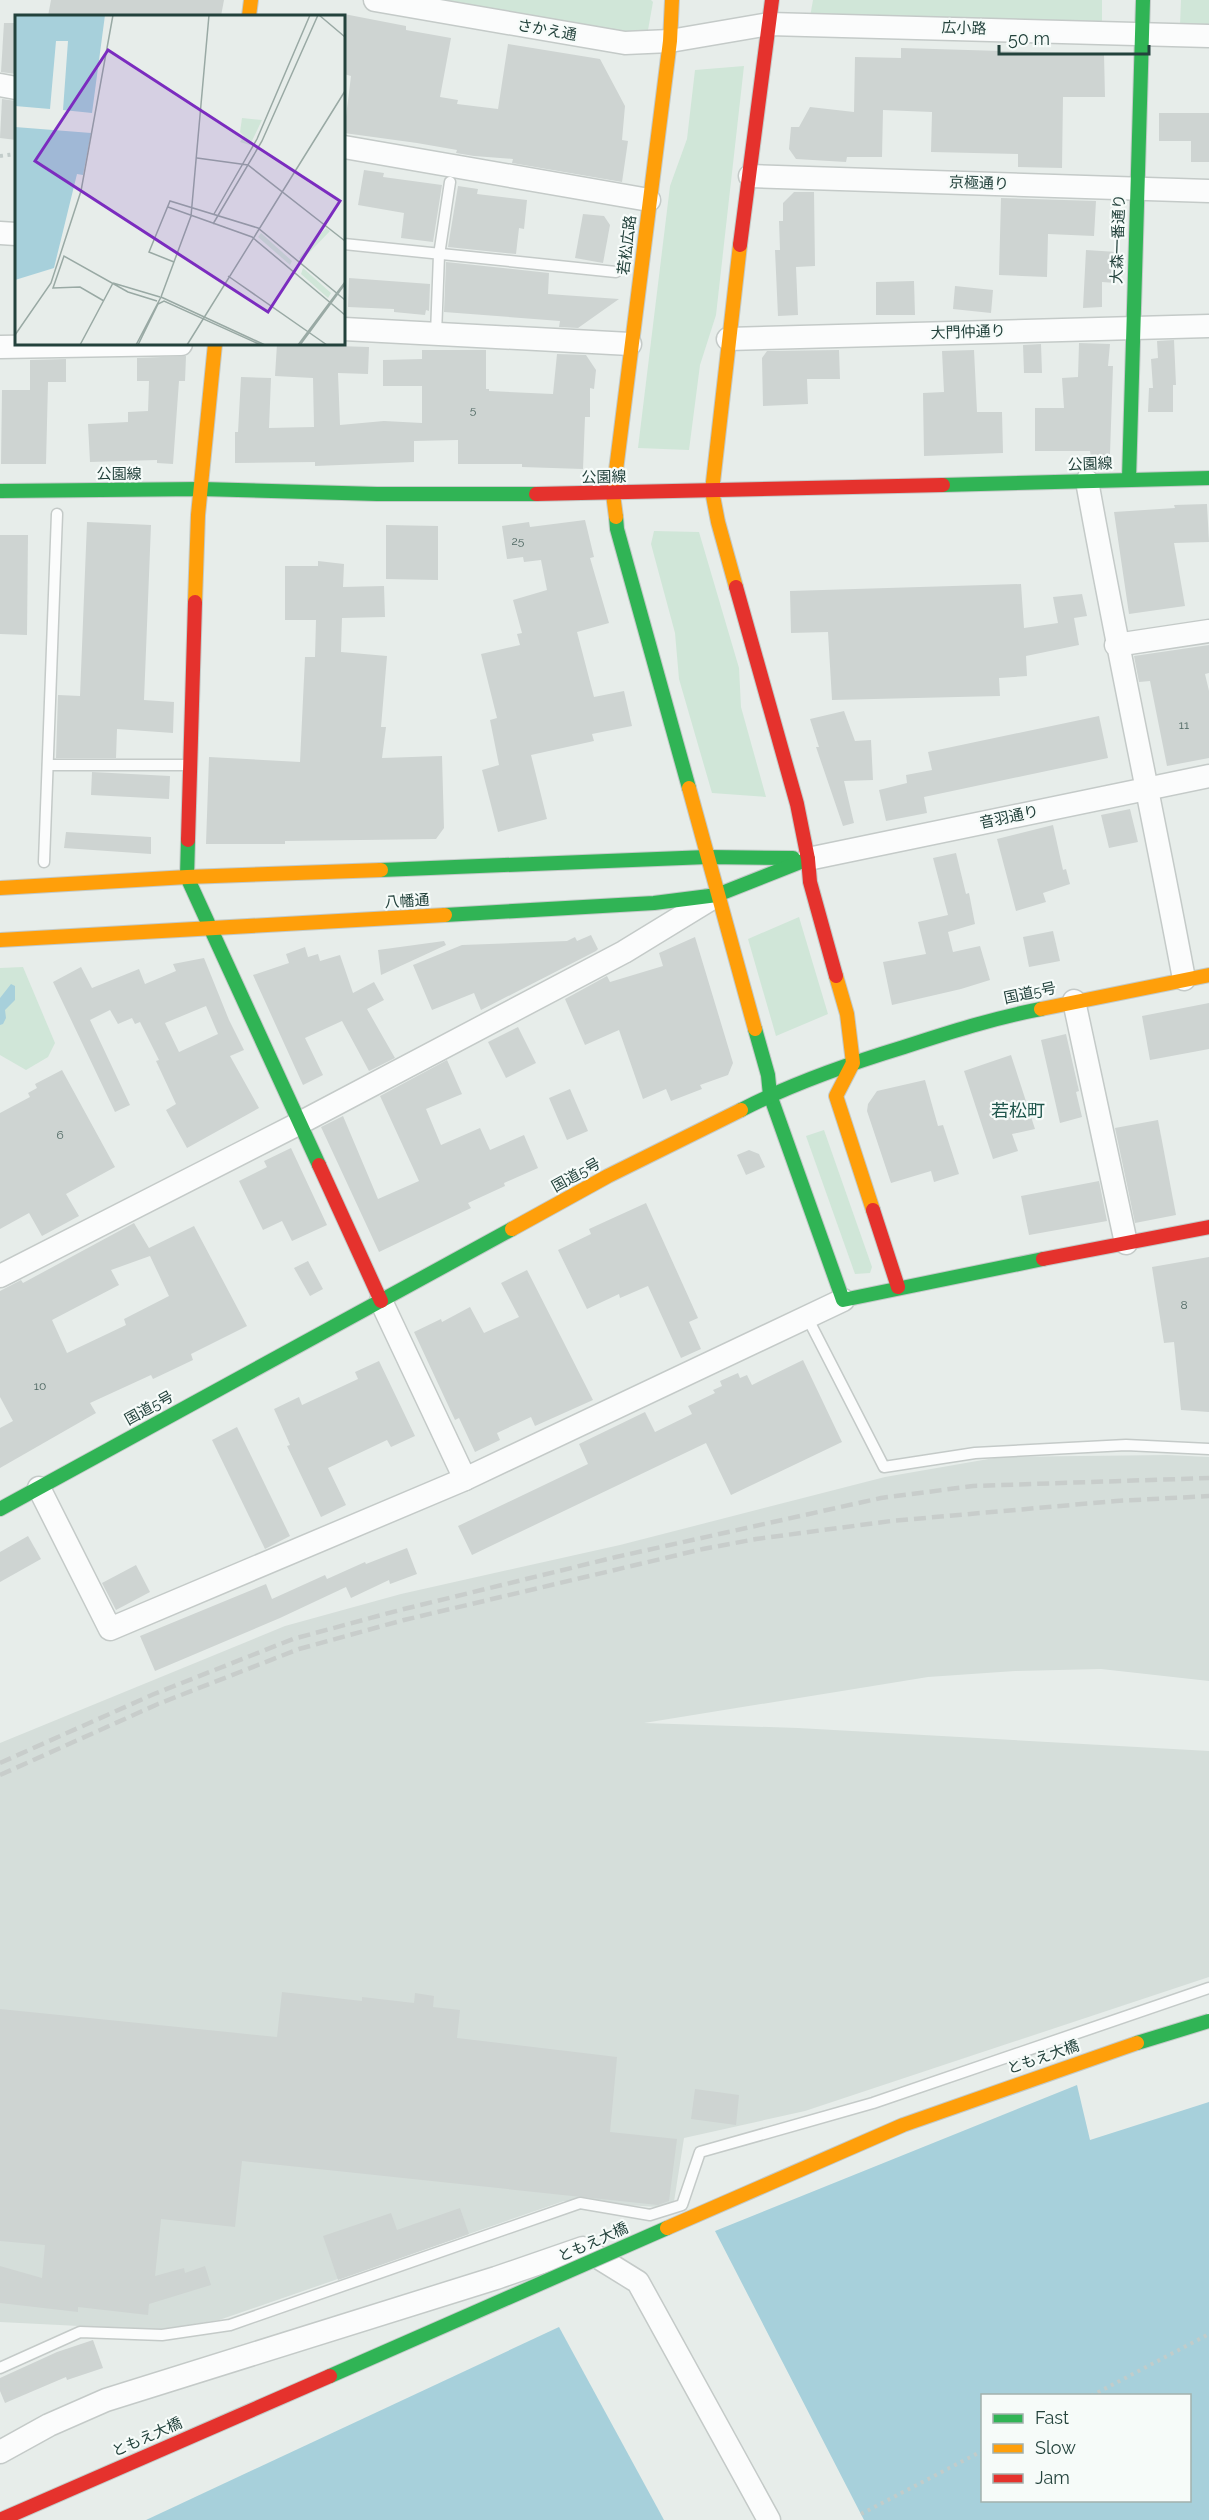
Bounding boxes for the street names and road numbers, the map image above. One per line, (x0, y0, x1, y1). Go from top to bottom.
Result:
street label: さかえ通 (516, 16, 578, 44)
street label: 広小路 (941, 18, 987, 38)
street label: 京極通り (949, 173, 1009, 193)
street label: 大森一番通り (1107, 194, 1129, 284)
street label: 若松広路 (614, 214, 640, 276)
street label: 大門仲通り (930, 322, 1006, 342)
street label: 公園線 (1067, 454, 1113, 474)
street label: 公園線 (96, 465, 142, 483)
street label: 公園線 (581, 468, 627, 486)
street label: 音羽通り (978, 802, 1040, 832)
street label: 八幡通 (384, 891, 430, 911)
street label: 国道5号 (1002, 979, 1058, 1007)
street label: 国道5号 (548, 1154, 604, 1196)
street label: 国道5号 (121, 1387, 177, 1429)
street label: ともえ大橋 (1005, 2036, 1081, 2078)
street label: ともえ大橋 (555, 2219, 631, 2265)
street label: ともえ大橋 (109, 2414, 185, 2460)

